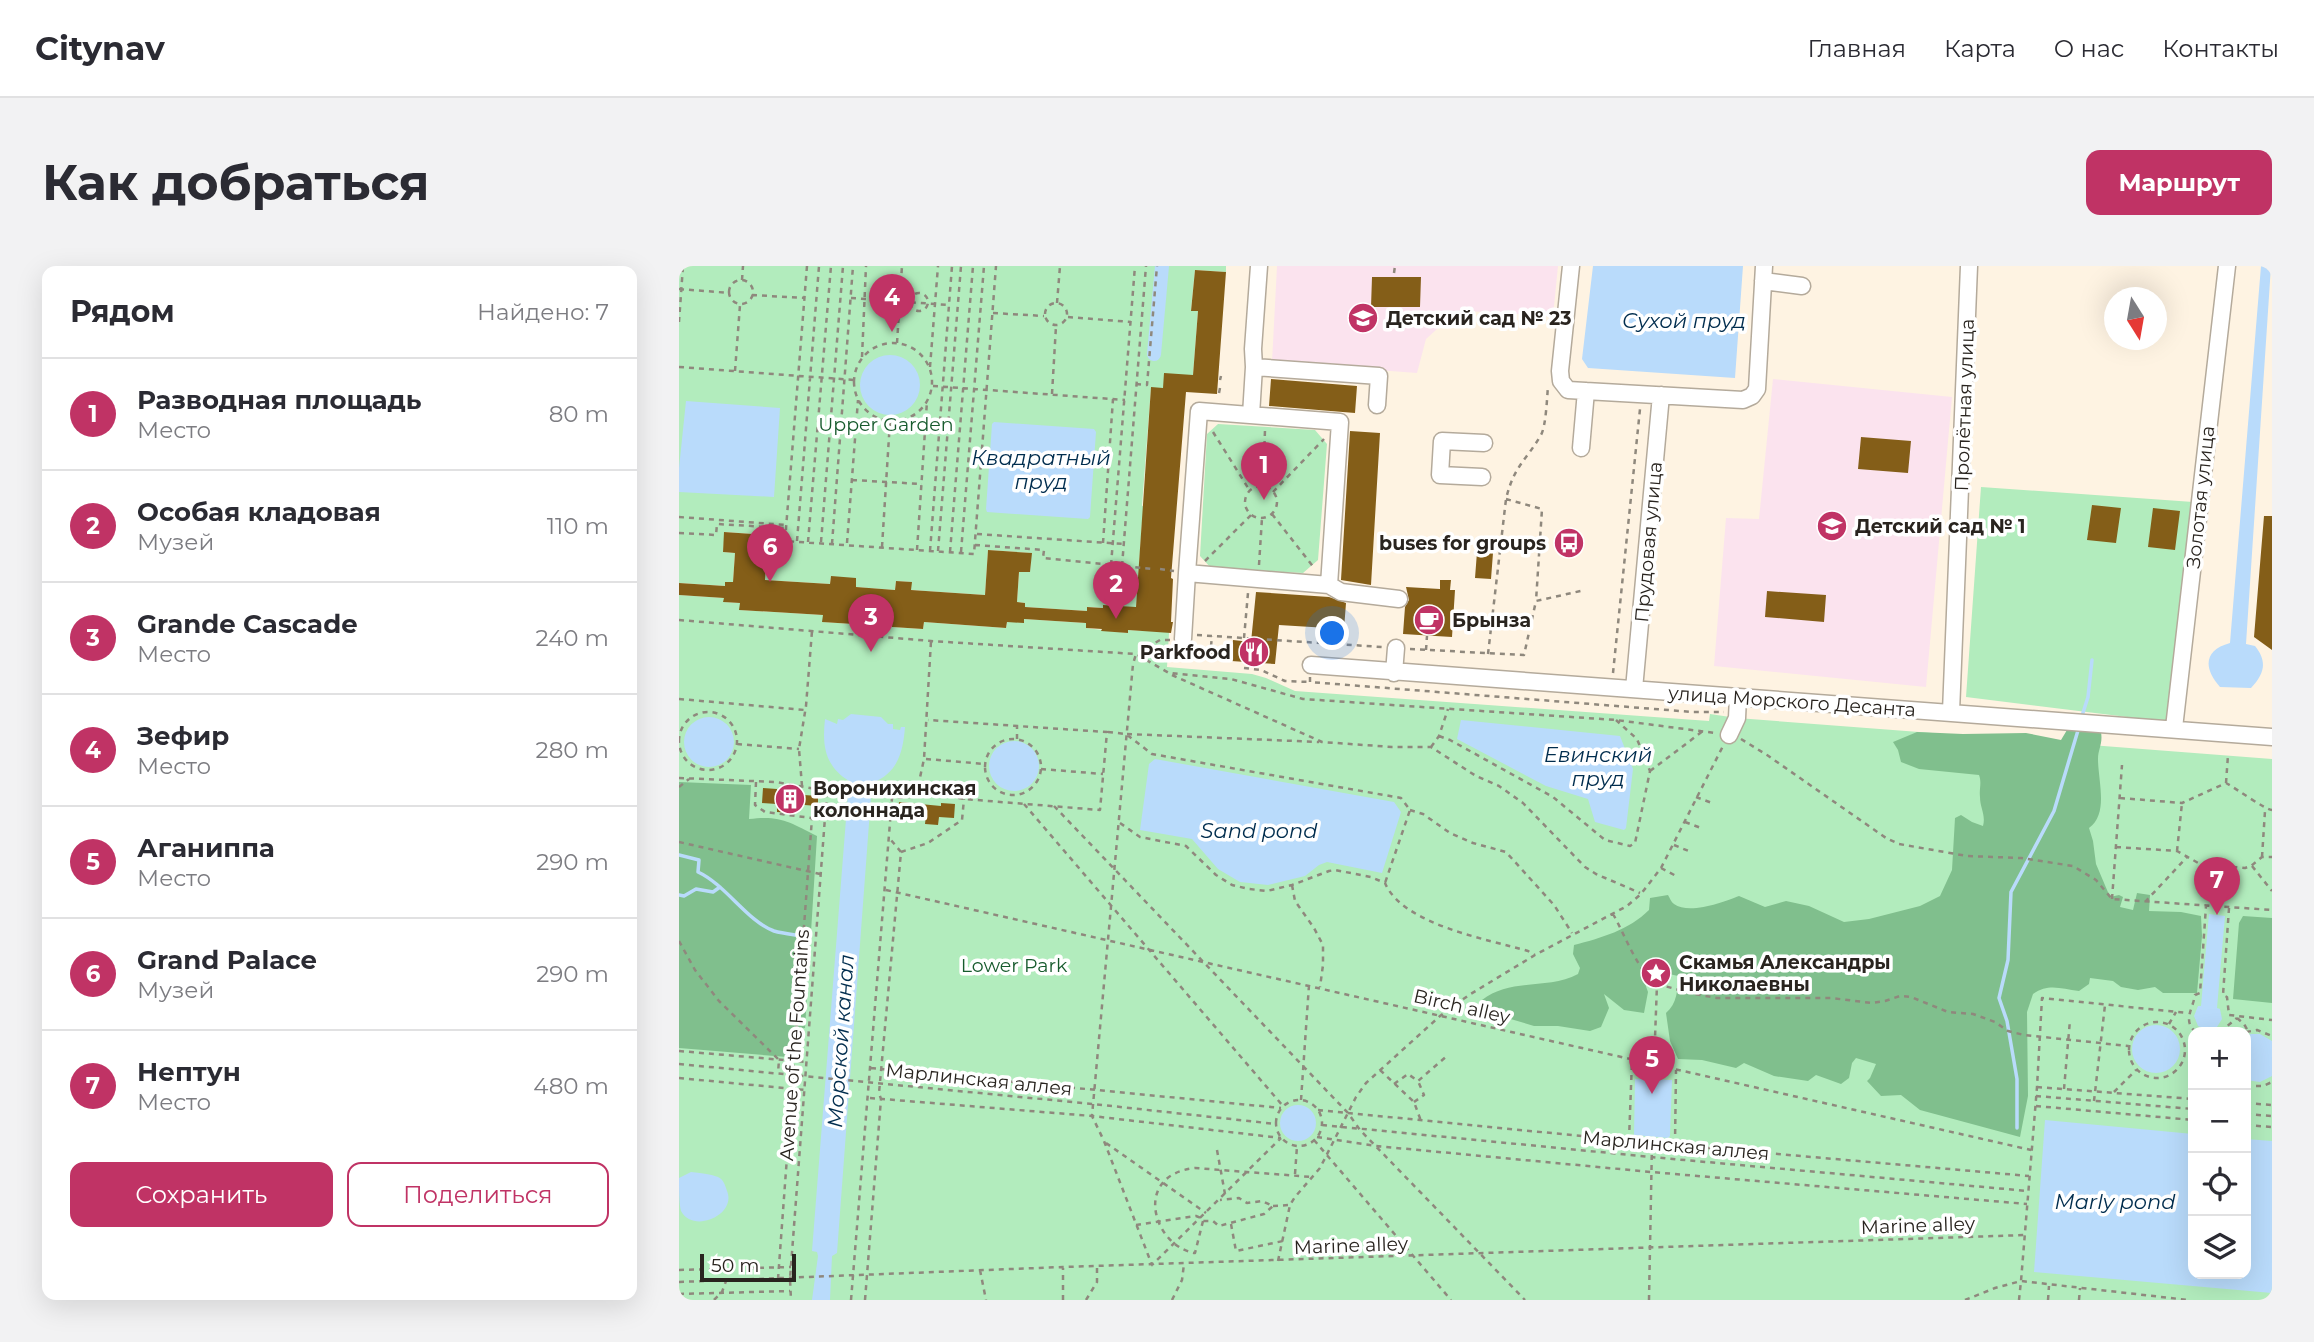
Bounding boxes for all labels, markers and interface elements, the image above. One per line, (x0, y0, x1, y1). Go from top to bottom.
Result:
text: Citynav (35, 28, 165, 68)
text: Главная (1808, 34, 1906, 63)
text: Карта (1944, 34, 2016, 63)
text: О нас (2054, 34, 2124, 63)
text: Контакты (2162, 34, 2279, 63)
button: Маршрут (2086, 150, 2272, 215)
text: Как добраться (42, 153, 430, 212)
pin: 4 (869, 274, 915, 332)
north arrow (2104, 287, 2167, 350)
text: Рядом (70, 293, 175, 330)
text: Найдено: 7 (477, 298, 609, 326)
school or university icon: Детский сад № 23 (1346, 301, 1380, 335)
place label: Детский сад № 23 (1386, 307, 1571, 330)
water label: Сухой пруд (1622, 308, 1746, 333)
street label: Пролётная улица (1950, 318, 1979, 492)
text: Разводная площадь (137, 384, 421, 416)
text: 1 (88, 400, 98, 428)
text: 80 m (549, 400, 609, 428)
park label: Upper Garden (818, 413, 954, 436)
text: Место (137, 416, 211, 444)
street label: Золотая улица (2182, 425, 2219, 570)
pin: 1 (1241, 442, 1287, 500)
water label: Квадратный пруд (971, 445, 1111, 494)
street label: Прудовая улица (1630, 461, 1667, 623)
text: Особая кладовая (137, 496, 381, 528)
school or university icon: Детский сад № 1 (1815, 509, 1849, 543)
text: 2 (86, 512, 100, 540)
text: 110 m (547, 512, 609, 540)
place label: Детский сад № 1 (1855, 515, 2025, 538)
pin: 6 (747, 524, 793, 582)
bus stop icon: buses for groups (1552, 526, 1586, 560)
text: Музей (137, 528, 214, 556)
place label: buses for groups (1379, 532, 1546, 555)
pin: 2 (1093, 561, 1139, 619)
pin: 3 (848, 594, 894, 652)
cafe icon: Брынза (1412, 603, 1446, 637)
text: Grande Cascade (137, 608, 358, 640)
place label: Брынза (1452, 609, 1531, 632)
your location (1315, 616, 1349, 650)
text: 3 (86, 624, 100, 652)
text: 240 m (536, 624, 609, 652)
restaurant icon: Parkfood (1237, 635, 1271, 669)
text: Место (137, 640, 211, 668)
place label: Parkfood (1140, 641, 1231, 664)
street label: улица Морского Десанта (1666, 681, 1916, 722)
text: Зефир (137, 720, 229, 752)
text: 4 (85, 736, 101, 764)
text: 280 m (536, 736, 609, 764)
water label: Евинский пруд (1544, 742, 1652, 791)
text: Место (137, 752, 211, 780)
place label: Воронихинская колоннада (813, 777, 976, 822)
building icon: Воронихинская колоннада (773, 782, 807, 816)
water label: Sand pond (1201, 818, 1318, 843)
text: Аганиппа (137, 832, 275, 864)
text: 5 (86, 848, 100, 876)
text: 290 m (536, 848, 609, 876)
pin: 7 (2194, 857, 2240, 915)
text: Место (137, 864, 211, 892)
street label: Avenue of the Fountains (775, 929, 814, 1162)
text: Grand Palace (137, 944, 317, 976)
place label: Скамья Александры Николаевны (1679, 951, 1891, 996)
water label: Морской канал (822, 953, 859, 1128)
park label: Lower Park (961, 954, 1068, 977)
place icon: Скамья Александры Николаевны (1639, 956, 1673, 990)
text: 6 (86, 960, 100, 988)
text: 290 m (536, 960, 609, 988)
text: Музей (137, 976, 214, 1004)
street label: Birch alley (1411, 984, 1513, 1029)
map controls (2188, 1027, 2251, 1279)
button: + (2188, 1027, 2251, 1090)
pin: 5 (1629, 1036, 1675, 1094)
text: Нептун (137, 1056, 241, 1088)
street label: Марлинская аллея (885, 1058, 1073, 1101)
text: 7 (86, 1072, 100, 1100)
text: 480 m (533, 1072, 609, 1100)
text: Место (137, 1088, 211, 1116)
button: − (2188, 1090, 2251, 1153)
street label: Марлинская аллея (1582, 1126, 1770, 1165)
button: locate (2188, 1153, 2251, 1216)
button: Сохранить (70, 1162, 333, 1227)
button: Поделиться (347, 1162, 609, 1227)
water label: Marly pond (2055, 1189, 2176, 1214)
street label: Marine alley (1860, 1212, 1976, 1239)
button: layers (2188, 1216, 2251, 1279)
street label: Marine alley (1293, 1232, 1409, 1259)
scale bar (700, 1251, 796, 1283)
text: 50 m (711, 1254, 759, 1277)

